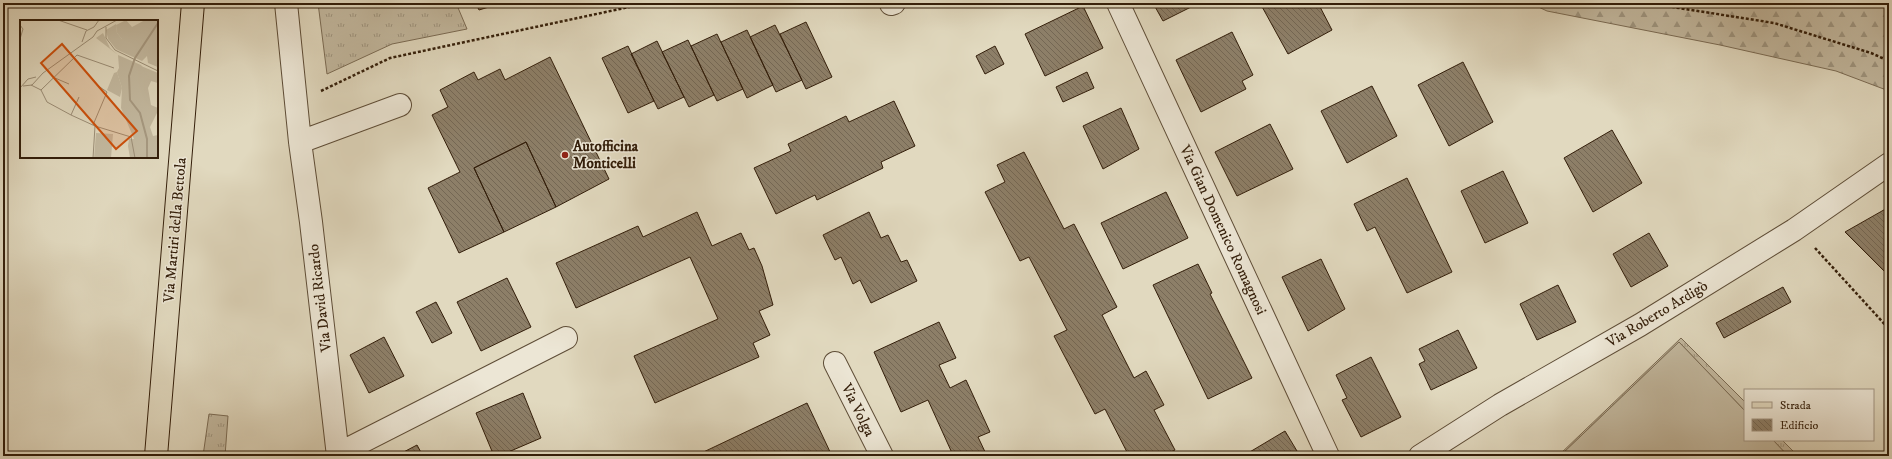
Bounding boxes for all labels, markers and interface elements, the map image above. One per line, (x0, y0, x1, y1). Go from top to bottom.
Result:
inset map (20, 20, 158, 158)
place label: Autofficina Monticelli (572, 137, 639, 173)
street label: Via Gian Domenico Romagnosi (1175, 141, 1271, 318)
marker: Autofficina Monticelli (560, 150, 570, 160)
street label: Via Martiri della Bettola (159, 156, 191, 304)
street label: Via David Ricardo (304, 243, 336, 354)
street label: Via Roberto Ardigò (1602, 276, 1711, 352)
street label: Via Volga (837, 379, 879, 440)
legend (1744, 389, 1874, 441)
text: Strada (1780, 398, 1812, 413)
text: Edificio (1780, 418, 1819, 433)

